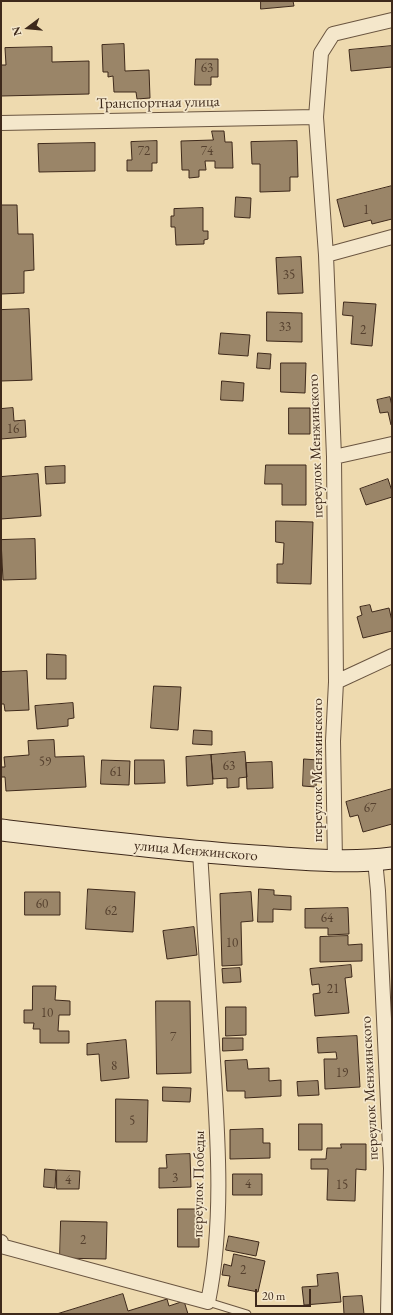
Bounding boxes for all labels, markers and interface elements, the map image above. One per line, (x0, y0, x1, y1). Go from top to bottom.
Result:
north arrow (8, 8, 48, 48)
text: N (9, 25, 24, 38)
house number: 63 (201, 60, 213, 76)
street label: Транспортная улица (96, 93, 220, 113)
house number: 72 (138, 143, 150, 159)
house number: 74 (201, 143, 213, 159)
house number: 1 (363, 202, 369, 218)
house number: 35 (283, 267, 295, 283)
house number: 33 (279, 319, 291, 335)
house number: 2 (360, 322, 366, 338)
street label: переулок Менжинского (304, 374, 328, 518)
house number: 16 (7, 421, 19, 437)
street label: переулок Менжинского (309, 698, 327, 842)
house number: 59 (39, 754, 51, 770)
house number: 63 (223, 758, 235, 774)
house number: 61 (110, 764, 122, 780)
house number: 67 (364, 800, 376, 816)
street label: улица Менжинского (133, 837, 259, 865)
house number: 60 (36, 896, 48, 912)
house number: 62 (105, 903, 117, 919)
house number: 64 (321, 910, 333, 926)
house number: 10 (226, 935, 238, 951)
house number: 21 (327, 981, 339, 997)
house number: 10 (41, 1005, 53, 1021)
street label: переулок Менжинского (357, 1016, 383, 1160)
house number: 7 (170, 1029, 176, 1045)
house number: 8 (111, 1058, 117, 1074)
house number: 19 (336, 1065, 348, 1081)
house number: 5 (129, 1113, 135, 1129)
street label: переулок Победы (189, 1130, 209, 1238)
house number: 3 (172, 1170, 178, 1186)
house number: 4 (65, 1172, 71, 1188)
house number: 4 (245, 1176, 251, 1192)
house number: 15 (336, 1177, 348, 1193)
house number: 2 (80, 1232, 86, 1248)
house number: 2 (240, 1262, 246, 1278)
scale bar (257, 1281, 313, 1307)
text: 20 m (262, 1288, 285, 1304)

